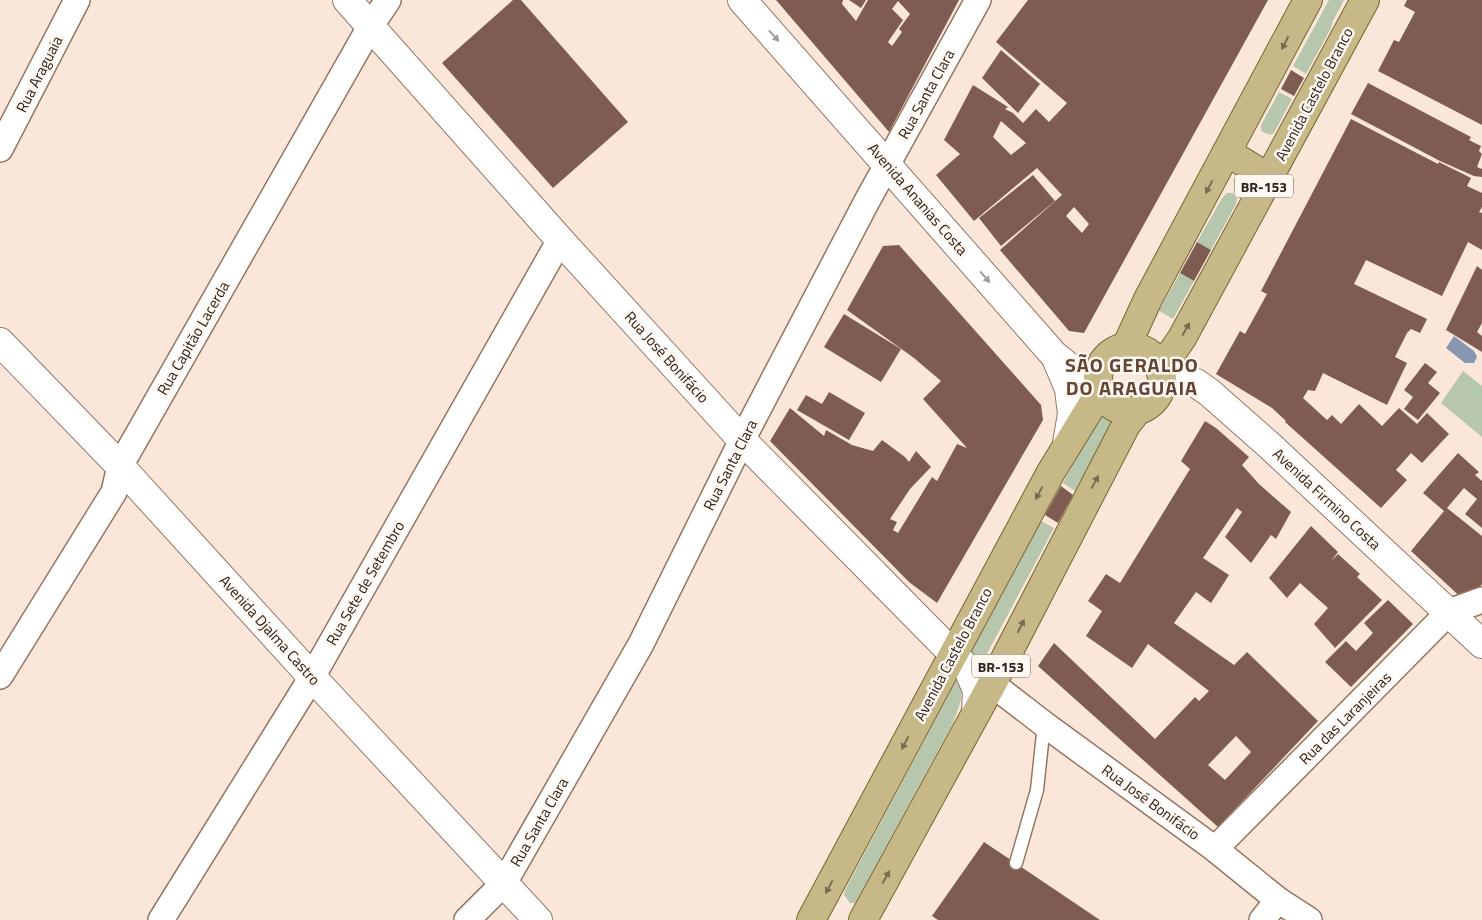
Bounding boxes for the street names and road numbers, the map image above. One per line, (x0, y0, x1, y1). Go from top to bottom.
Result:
street label: Avenida Castelo Branco (1269, 23, 1359, 165)
street label: Rua Araguaia (10, 31, 68, 116)
street label: Rua Santa Clara (892, 44, 960, 143)
street label: Avenida Ananias Costa (862, 138, 974, 261)
road number: BR-153 (1235, 175, 1293, 198)
street label: Rua Capitão Lacerda (151, 276, 235, 399)
street label: Rua José Bonifácio (619, 306, 715, 408)
street label: Rua Santa Clara (697, 415, 763, 515)
street label: Avenida Firmino Costa (1268, 443, 1387, 556)
street label: Rua Sete de Setembro (320, 516, 410, 650)
street label: Avenida Djalma Castro (214, 570, 326, 690)
street label: Avenida Castelo Branco (908, 583, 998, 725)
road number: BR-153 (972, 654, 1030, 678)
street label: Rua das Laranjeiras (1293, 666, 1397, 770)
street label: Rua José Bonifácio (1097, 758, 1205, 846)
street label: Rua Santa Clara (504, 773, 574, 871)

